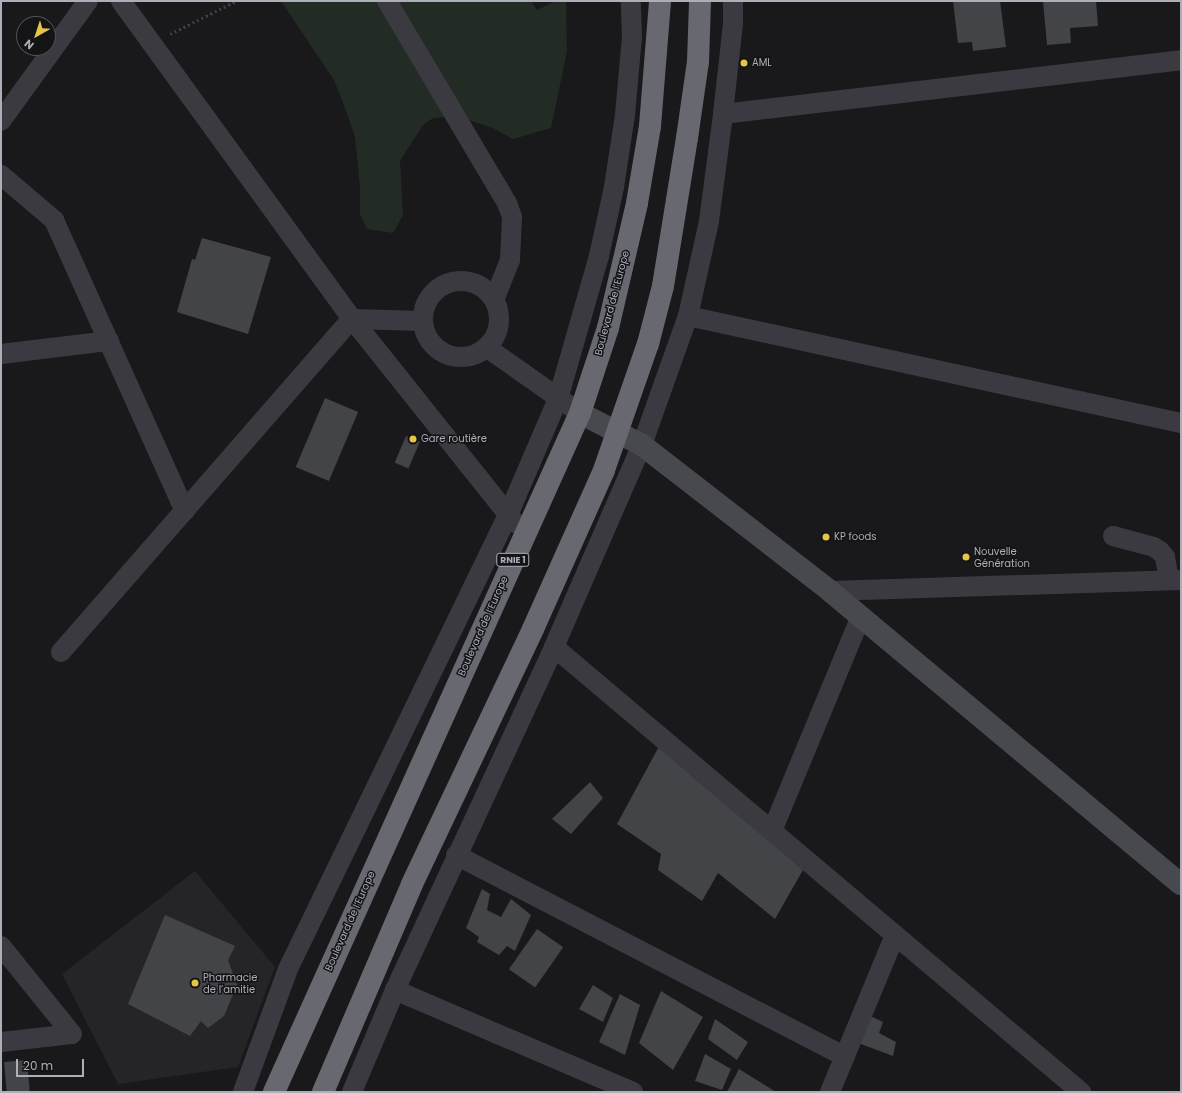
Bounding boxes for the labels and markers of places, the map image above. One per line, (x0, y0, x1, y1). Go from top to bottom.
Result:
place label: AML (752, 57, 772, 69)
marker: AML (739, 58, 749, 68)
place label: Gare routière (421, 433, 487, 445)
marker: Gare routière (408, 434, 418, 444)
place label: KP foods (834, 531, 877, 543)
marker: KP foods (821, 532, 831, 542)
place label: Nouvelle Génération (974, 545, 1030, 568)
marker: Nouvelle Génération (961, 552, 971, 562)
place label: Pharmacie de l’amitie (203, 971, 257, 994)
marker: Pharmacie de l’amitie (190, 978, 200, 988)

